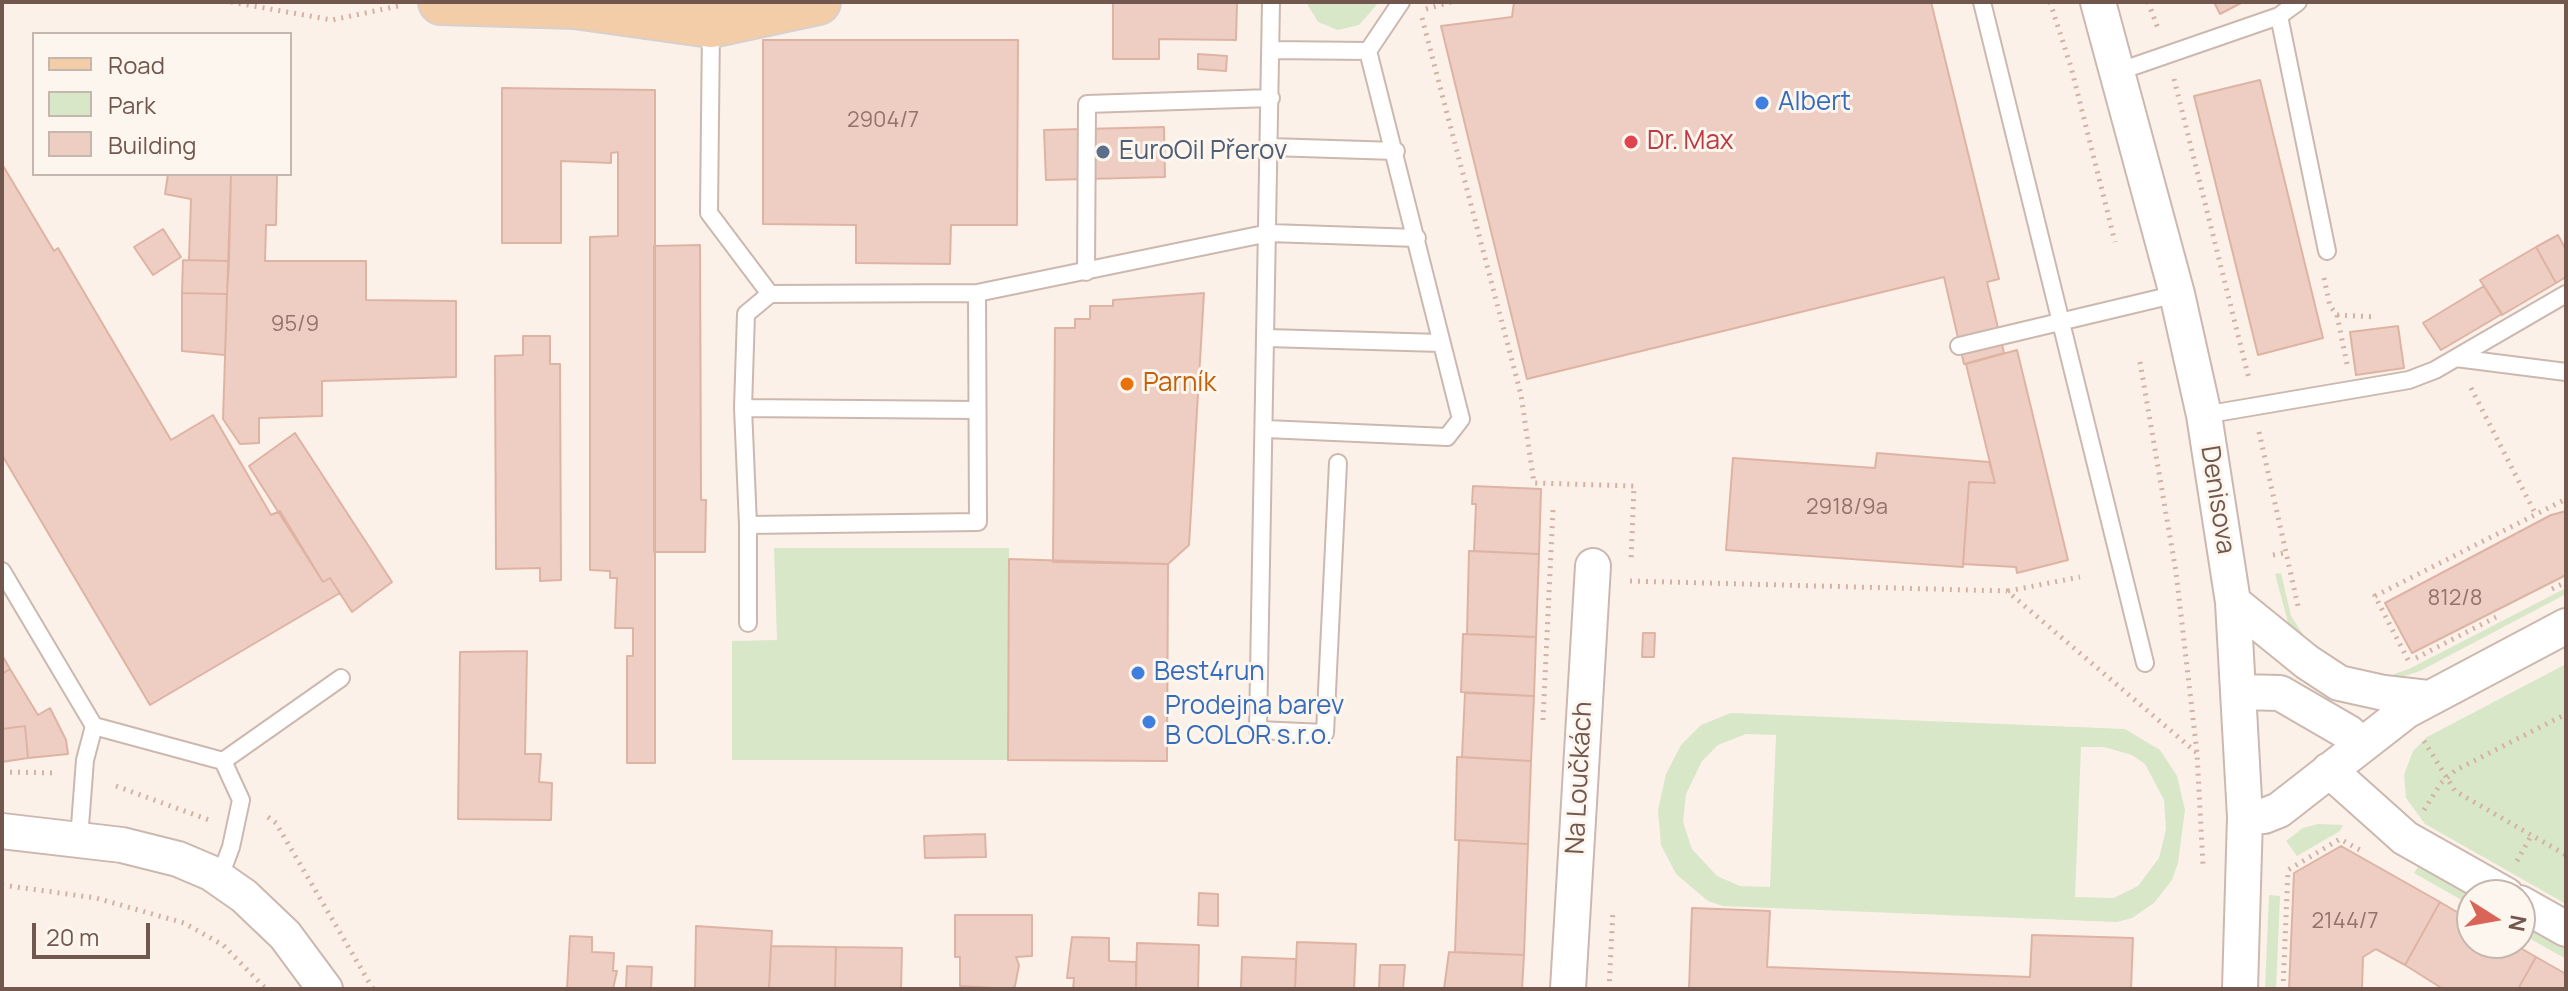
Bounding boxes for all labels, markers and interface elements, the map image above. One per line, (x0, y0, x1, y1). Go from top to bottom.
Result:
legend (32, 32, 292, 176)
text: Road (108, 48, 165, 81)
place label: Albert (1778, 87, 1851, 119)
text: Park (108, 88, 156, 121)
marker: Albert (1753, 94, 1771, 112)
house number: 2904/7 (847, 108, 919, 134)
place label: Dr. Max (1647, 126, 1734, 158)
text: Building (108, 128, 196, 161)
marker: Dr. Max (1622, 133, 1640, 151)
place label: EuroOil Přerov (1119, 136, 1287, 168)
marker: EuroOil Přerov (1094, 143, 1112, 161)
house number: 95/9 (271, 312, 319, 338)
place label: Parník (1143, 368, 1216, 400)
marker: Parník (1118, 375, 1136, 393)
street label: Denisova (2193, 444, 2241, 556)
house number: 2918/9a (1806, 495, 1888, 521)
house number: 812/8 (2427, 586, 2483, 612)
place label: Best4run (1154, 657, 1265, 689)
marker: Best4run (1129, 664, 1147, 682)
place label: Prodejna barev B COLOR s.r.o. (1165, 691, 1344, 752)
street label: Na Loučkách (1560, 701, 1600, 855)
marker: Prodejna barev B COLOR s.r.o. (1140, 713, 1158, 731)
north arrow (2456, 879, 2536, 959)
scale bar (36, 907, 154, 957)
house number: 2144/7 (2312, 909, 2378, 935)
text: N (2501, 913, 2534, 934)
text: 20 m (46, 920, 99, 953)

